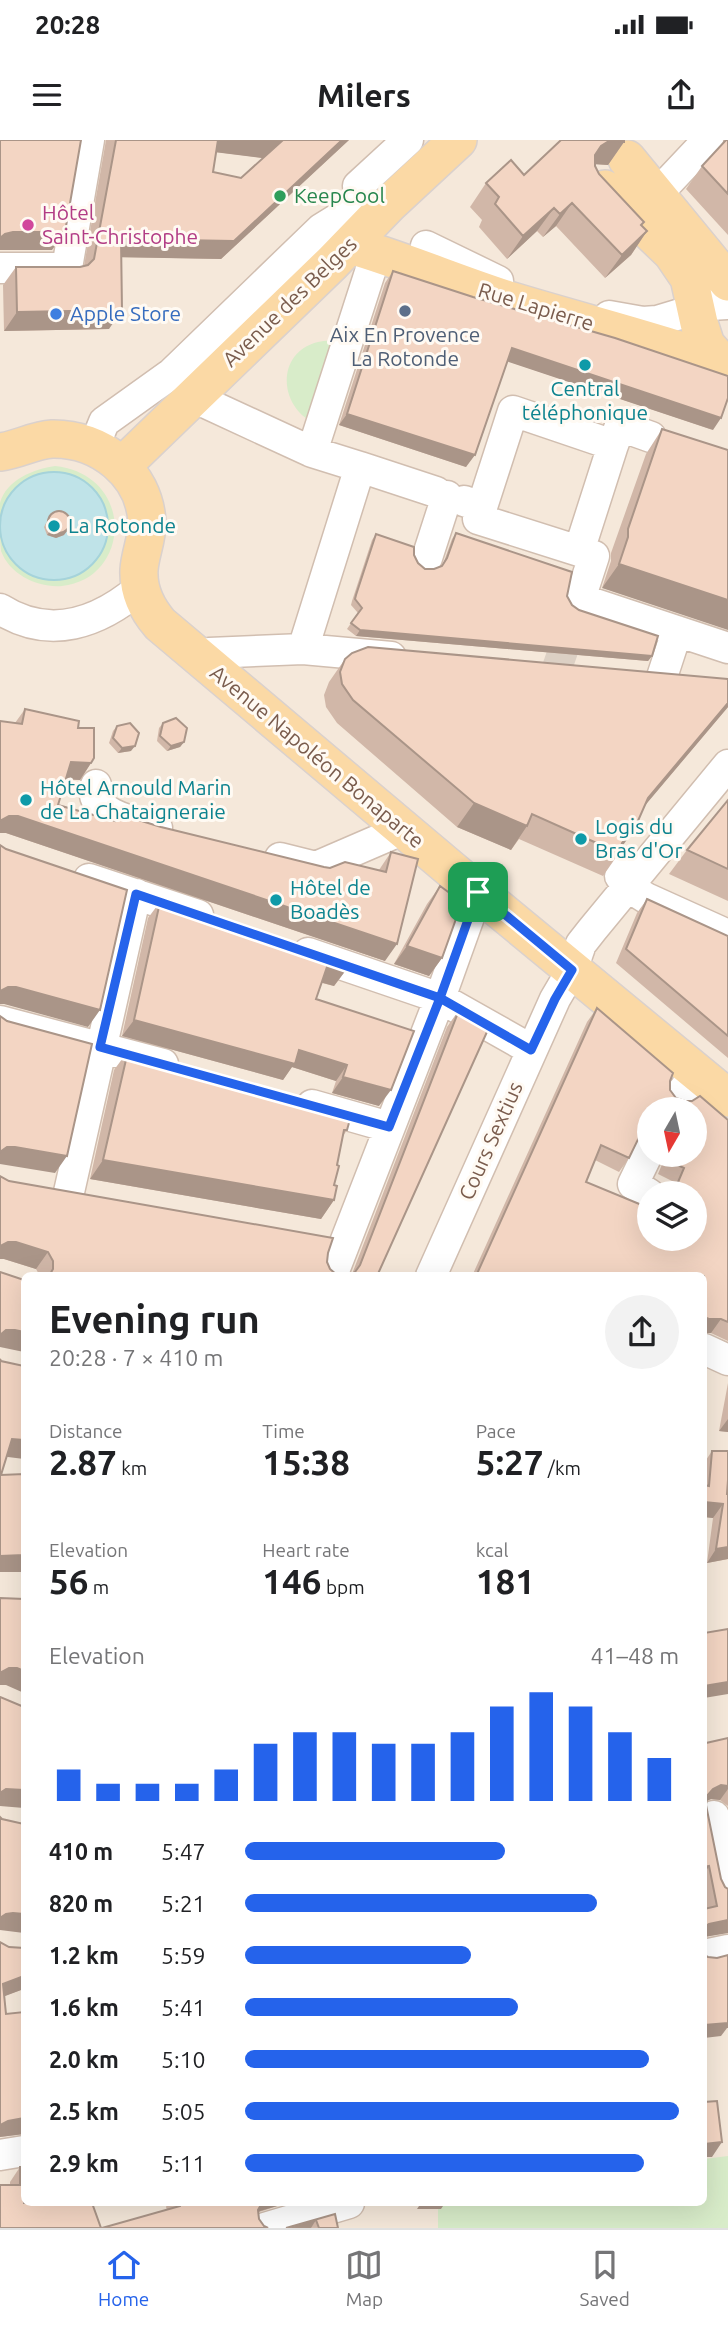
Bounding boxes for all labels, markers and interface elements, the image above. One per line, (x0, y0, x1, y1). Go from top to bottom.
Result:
text: 20:28 (35, 10, 100, 39)
icon: menu (28, 76, 66, 114)
icon: share (662, 76, 700, 114)
text: Milers (317, 77, 411, 113)
place label: KeepCool (294, 183, 385, 207)
marker: KeepCool (272, 188, 288, 204)
place label: Hôtel Saint-Christophe (42, 200, 198, 248)
marker: Hôtel Saint-Christophe (20, 217, 36, 233)
street label: Avenue des Belges (217, 231, 361, 371)
street label: Rue Lapierre (476, 277, 597, 335)
place label: Apple Store (70, 301, 181, 325)
marker: Aix En Provence La Rotonde (397, 303, 413, 319)
marker: Apple Store (48, 306, 64, 322)
place label: Aix En Provence La Rotonde (330, 322, 480, 370)
marker: Central téléphonique (577, 357, 593, 373)
place label: Central téléphonique (522, 376, 648, 424)
place label: La Rotonde (68, 513, 176, 537)
marker: La Rotonde (46, 518, 62, 534)
street label: Avenue Napoléon Bonaparte (206, 660, 429, 853)
place label: Hôtel Arnould Marin de La Chataigneraie (40, 775, 232, 823)
marker: Hôtel Arnould Marin de La Chataigneraie (18, 792, 34, 808)
place label: Logis du Bras d'Or (595, 814, 682, 862)
marker: Logis du Bras d'Or (573, 831, 589, 847)
pin (448, 862, 508, 922)
icon: arrive (459, 873, 497, 911)
place label: Hôtel de Boadès (290, 875, 371, 923)
marker: Hôtel de Boadès (268, 892, 284, 908)
street label: Cours Sextius (453, 1078, 527, 1203)
north arrow (637, 1097, 707, 1167)
map controls (637, 1097, 707, 1251)
button: layers (637, 1181, 707, 1251)
button: share (605, 1295, 679, 1369)
text: Evening run (49, 1298, 260, 1340)
text: 20:28 · 7 × 410 m (49, 1345, 223, 1370)
text: Distance (49, 1420, 123, 1442)
text: Time (262, 1420, 305, 1442)
text: Pace (476, 1420, 516, 1442)
text: 2.87 (49, 1442, 117, 1482)
text: 15:38 (262, 1442, 350, 1482)
text: 5:27 (476, 1442, 544, 1482)
text: km (117, 1457, 147, 1479)
text: /km (544, 1457, 581, 1479)
text: Elevation (49, 1539, 128, 1561)
text: Heart rate (262, 1539, 350, 1561)
text: kcal (476, 1539, 508, 1561)
text: 56 (49, 1561, 88, 1601)
text: 146 (262, 1561, 322, 1601)
text: 181 (476, 1561, 535, 1601)
text: m (88, 1576, 109, 1598)
text: bpm (322, 1576, 365, 1598)
text: Elevation (49, 1643, 145, 1668)
text: 41–48 m (591, 1643, 679, 1668)
text: 410 m (49, 1839, 113, 1864)
text: 5:47 (161, 1839, 206, 1864)
text: 820 m (49, 1891, 113, 1916)
text: 5:21 (161, 1891, 206, 1916)
text: 1.2 km (49, 1943, 119, 1968)
text: 5:59 (161, 1943, 206, 1968)
text: 1.6 km (49, 1995, 119, 2020)
text: 5:41 (161, 1995, 206, 2020)
text: 2.0 km (49, 2047, 119, 2072)
text: 5:10 (161, 2047, 206, 2072)
text: 2.5 km (49, 2099, 119, 2124)
text: 5:05 (161, 2099, 206, 2124)
text: 2.9 km (49, 2151, 119, 2176)
text: 5:11 (161, 2151, 206, 2176)
tab: Home (98, 2246, 149, 2310)
tab: Map (345, 2246, 383, 2310)
tab: Saved (579, 2246, 630, 2310)

